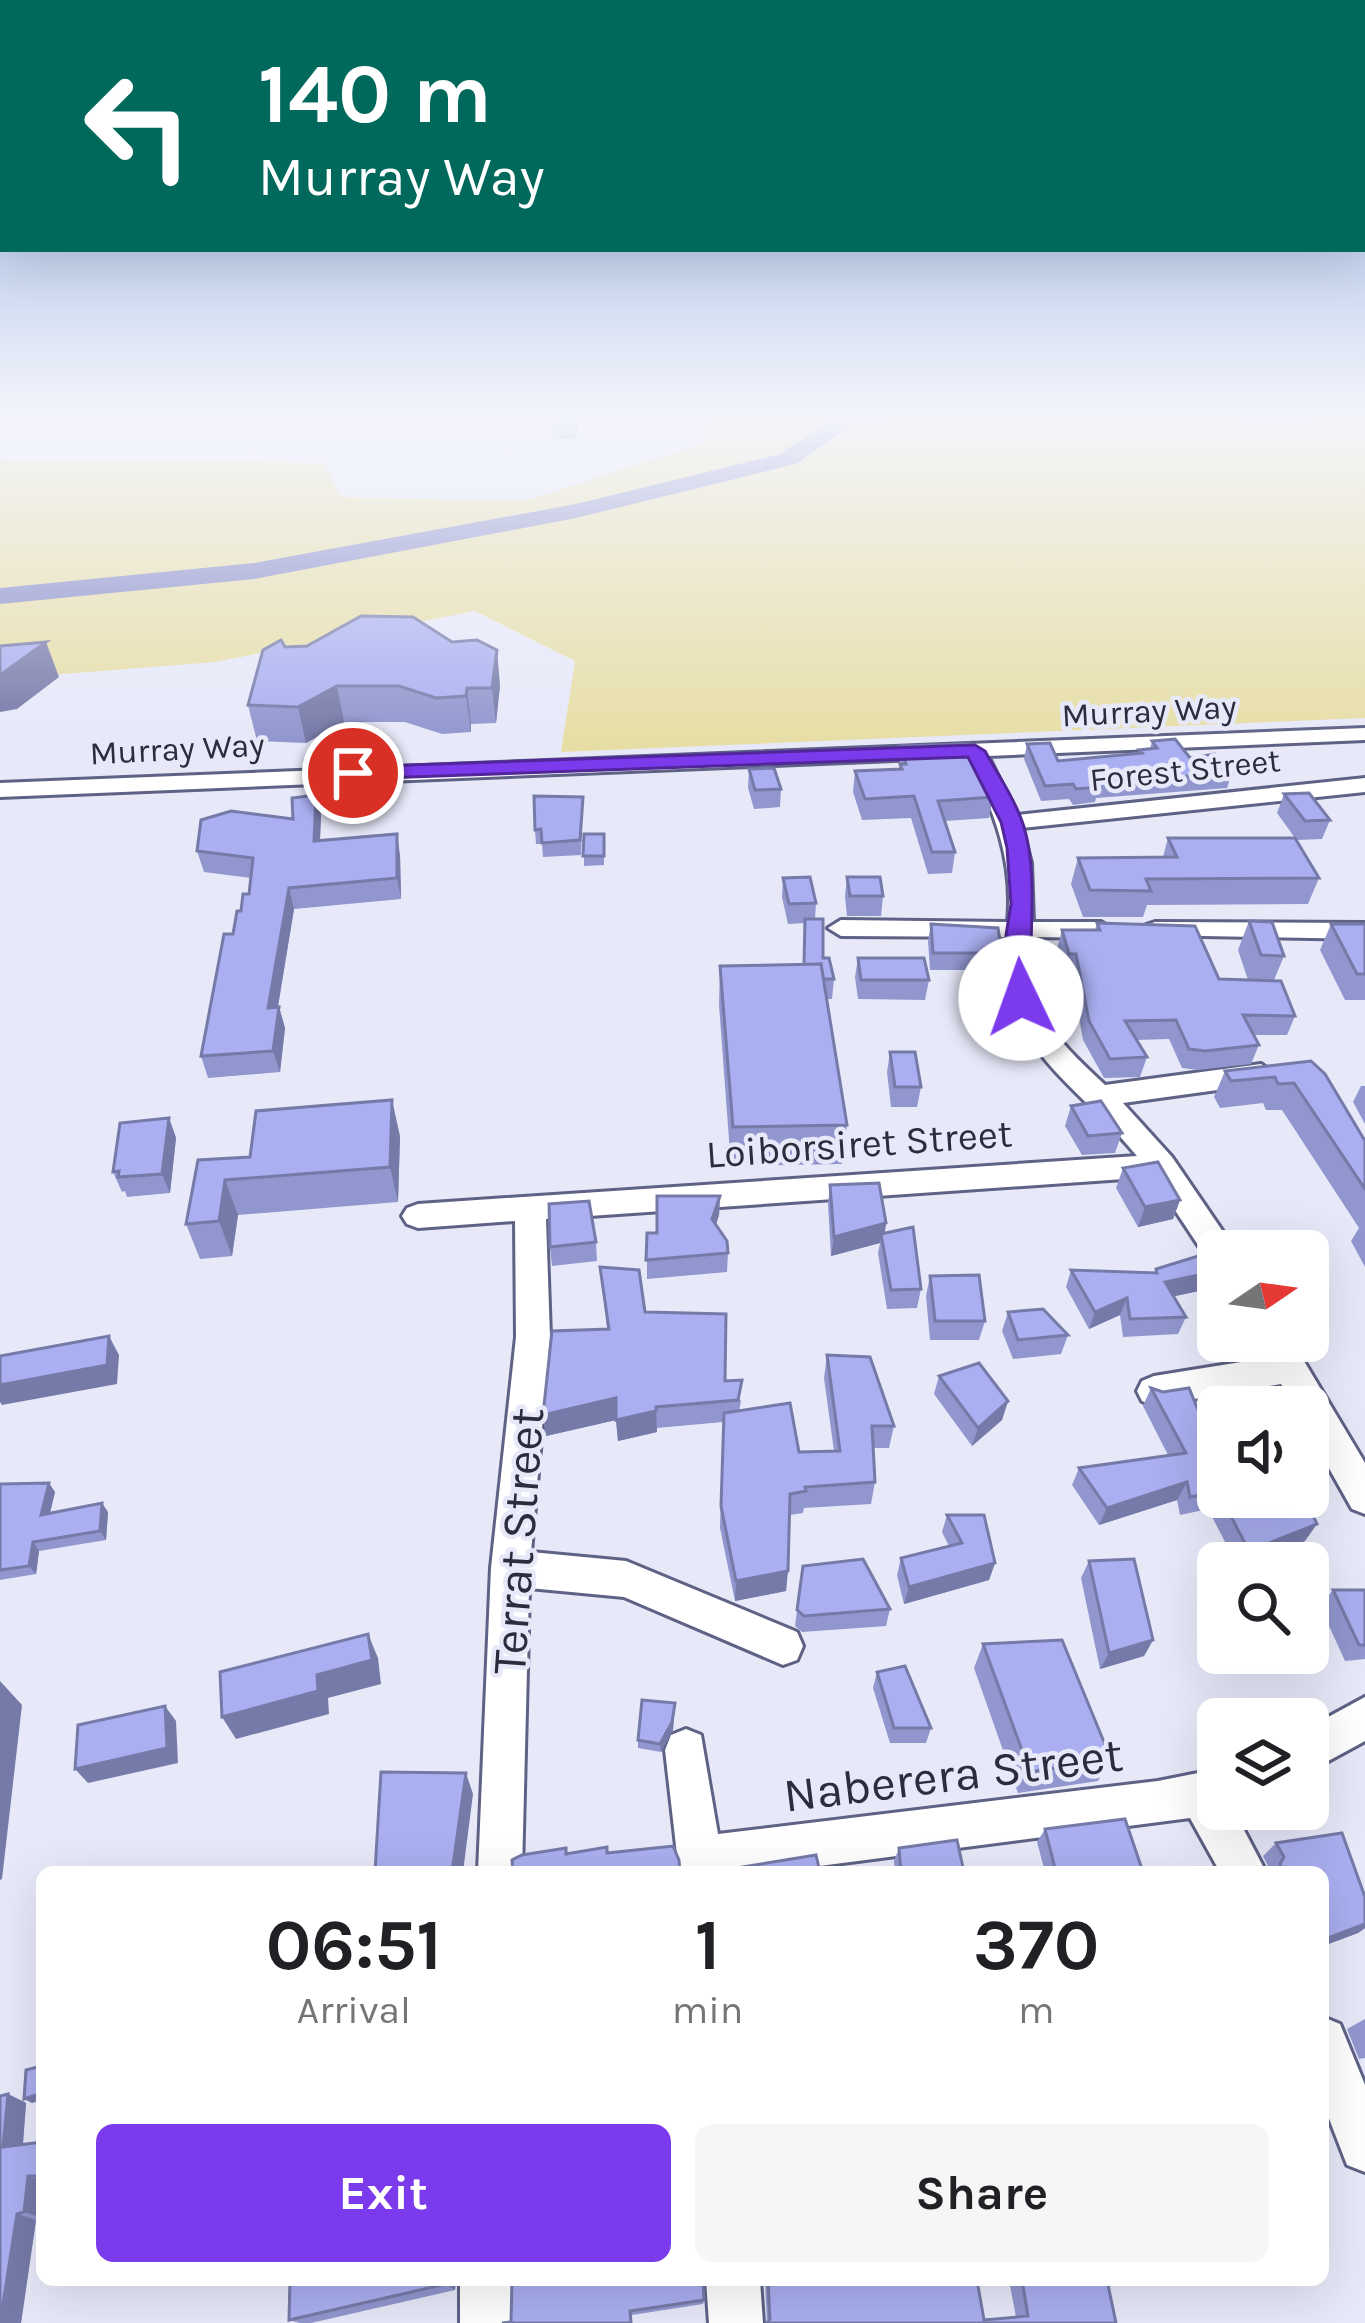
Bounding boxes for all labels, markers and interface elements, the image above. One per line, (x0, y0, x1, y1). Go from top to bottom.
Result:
text: 140 m (258, 45, 492, 143)
icon: left (60, 48, 216, 204)
text: Murray Way (258, 145, 545, 209)
street label: Murray Way (1061, 687, 1237, 735)
pin (302, 722, 404, 824)
street label: Murray Way (89, 725, 265, 773)
icon: arrive (320, 740, 386, 806)
street label: Forest Street (1088, 741, 1282, 799)
position arrow (958, 935, 1084, 1061)
street label: Loiborsiret Street (704, 1110, 1014, 1178)
north arrow (1197, 1230, 1329, 1362)
map controls (1197, 1230, 1329, 1830)
button: sound (1197, 1386, 1329, 1518)
street label: Terrat Street (481, 1406, 555, 1676)
button: search (1197, 1542, 1329, 1674)
button: layers (1197, 1698, 1329, 1830)
street label: Naberera Street (780, 1726, 1126, 1824)
text: 06:51 (266, 1903, 442, 1987)
text: 1 (695, 1903, 720, 1987)
text: 370 (973, 1903, 1099, 1987)
text: Arrival (297, 1987, 411, 2033)
text: min (672, 1987, 743, 2033)
text: m (1018, 1987, 1054, 2033)
button: Exit (96, 2124, 671, 2262)
button: Share (695, 2124, 1269, 2262)

